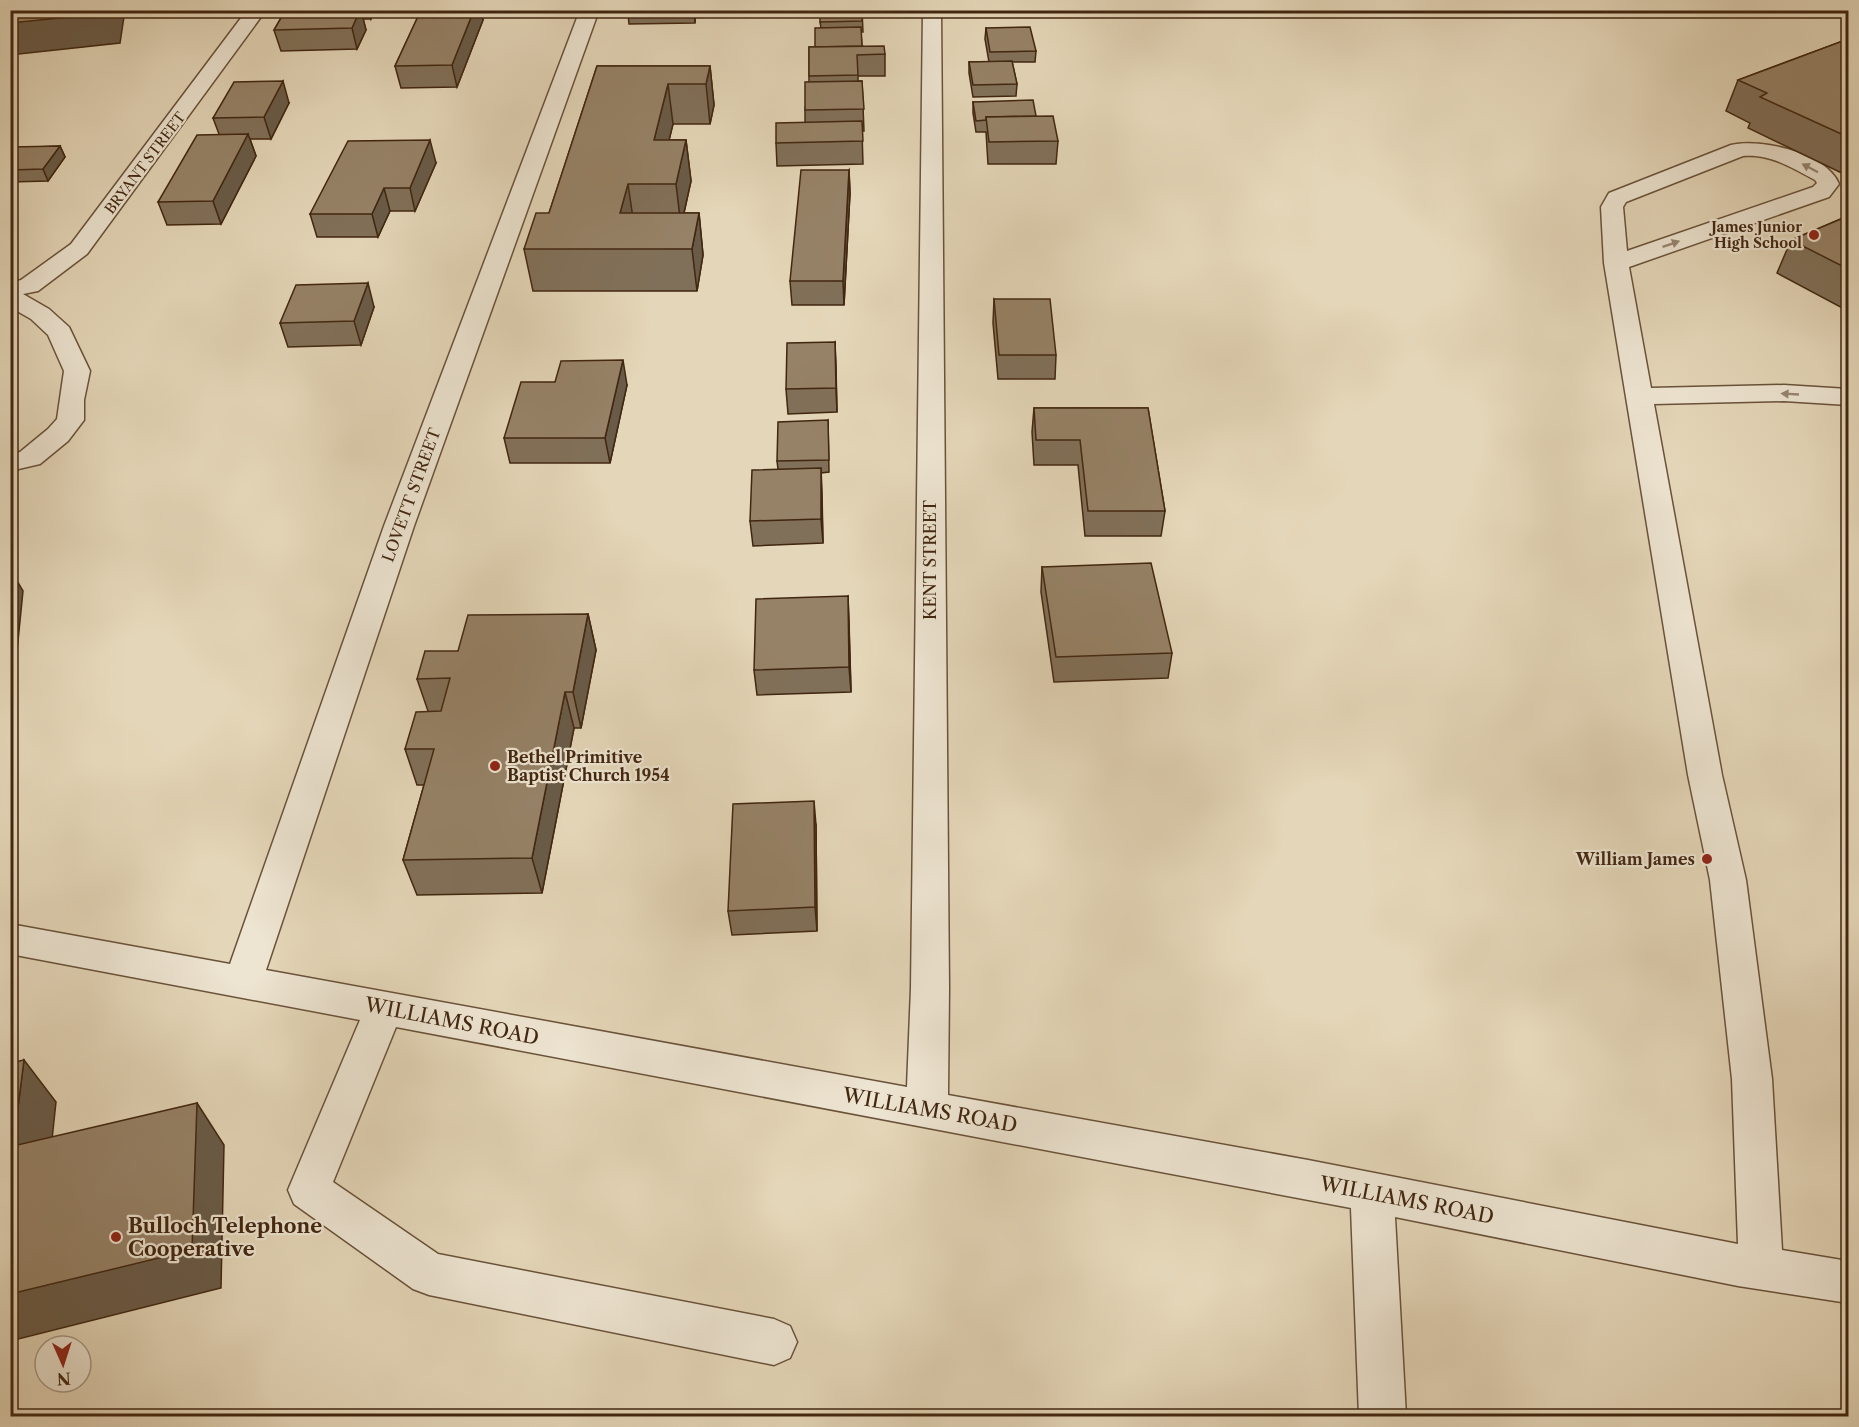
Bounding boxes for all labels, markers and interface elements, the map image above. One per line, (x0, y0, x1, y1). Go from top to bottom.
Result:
street label: BRYANT STREET (101, 108, 189, 218)
one-way arrow (1801, 164, 1819, 174)
place label: James Junior High School (1708, 218, 1802, 252)
marker: James Junior High School (1807, 228, 1821, 242)
one-way arrow (1662, 238, 1680, 248)
one-way arrow (1781, 389, 1800, 398)
street label: LOVETT STREET (377, 425, 445, 565)
street label: KENT STREET (920, 500, 940, 620)
place label: Bethel Primitive Baptist Church 1954 (507, 747, 670, 785)
marker: Bethel Primitive Baptist Church 1954 (488, 759, 502, 773)
place label: William James (1575, 849, 1695, 869)
marker: William James (1700, 852, 1714, 866)
street label: WILLIAMS ROAD (362, 992, 541, 1050)
street label: WILLIAMS ROAD (840, 1083, 1019, 1137)
street label: WILLIAMS ROAD (1317, 1171, 1496, 1229)
place label: Bulloch Telephone Cooperative (128, 1214, 322, 1261)
marker: Bulloch Telephone Cooperative (109, 1230, 123, 1244)
north arrow (33, 1334, 93, 1394)
text: N (56, 1369, 71, 1389)

